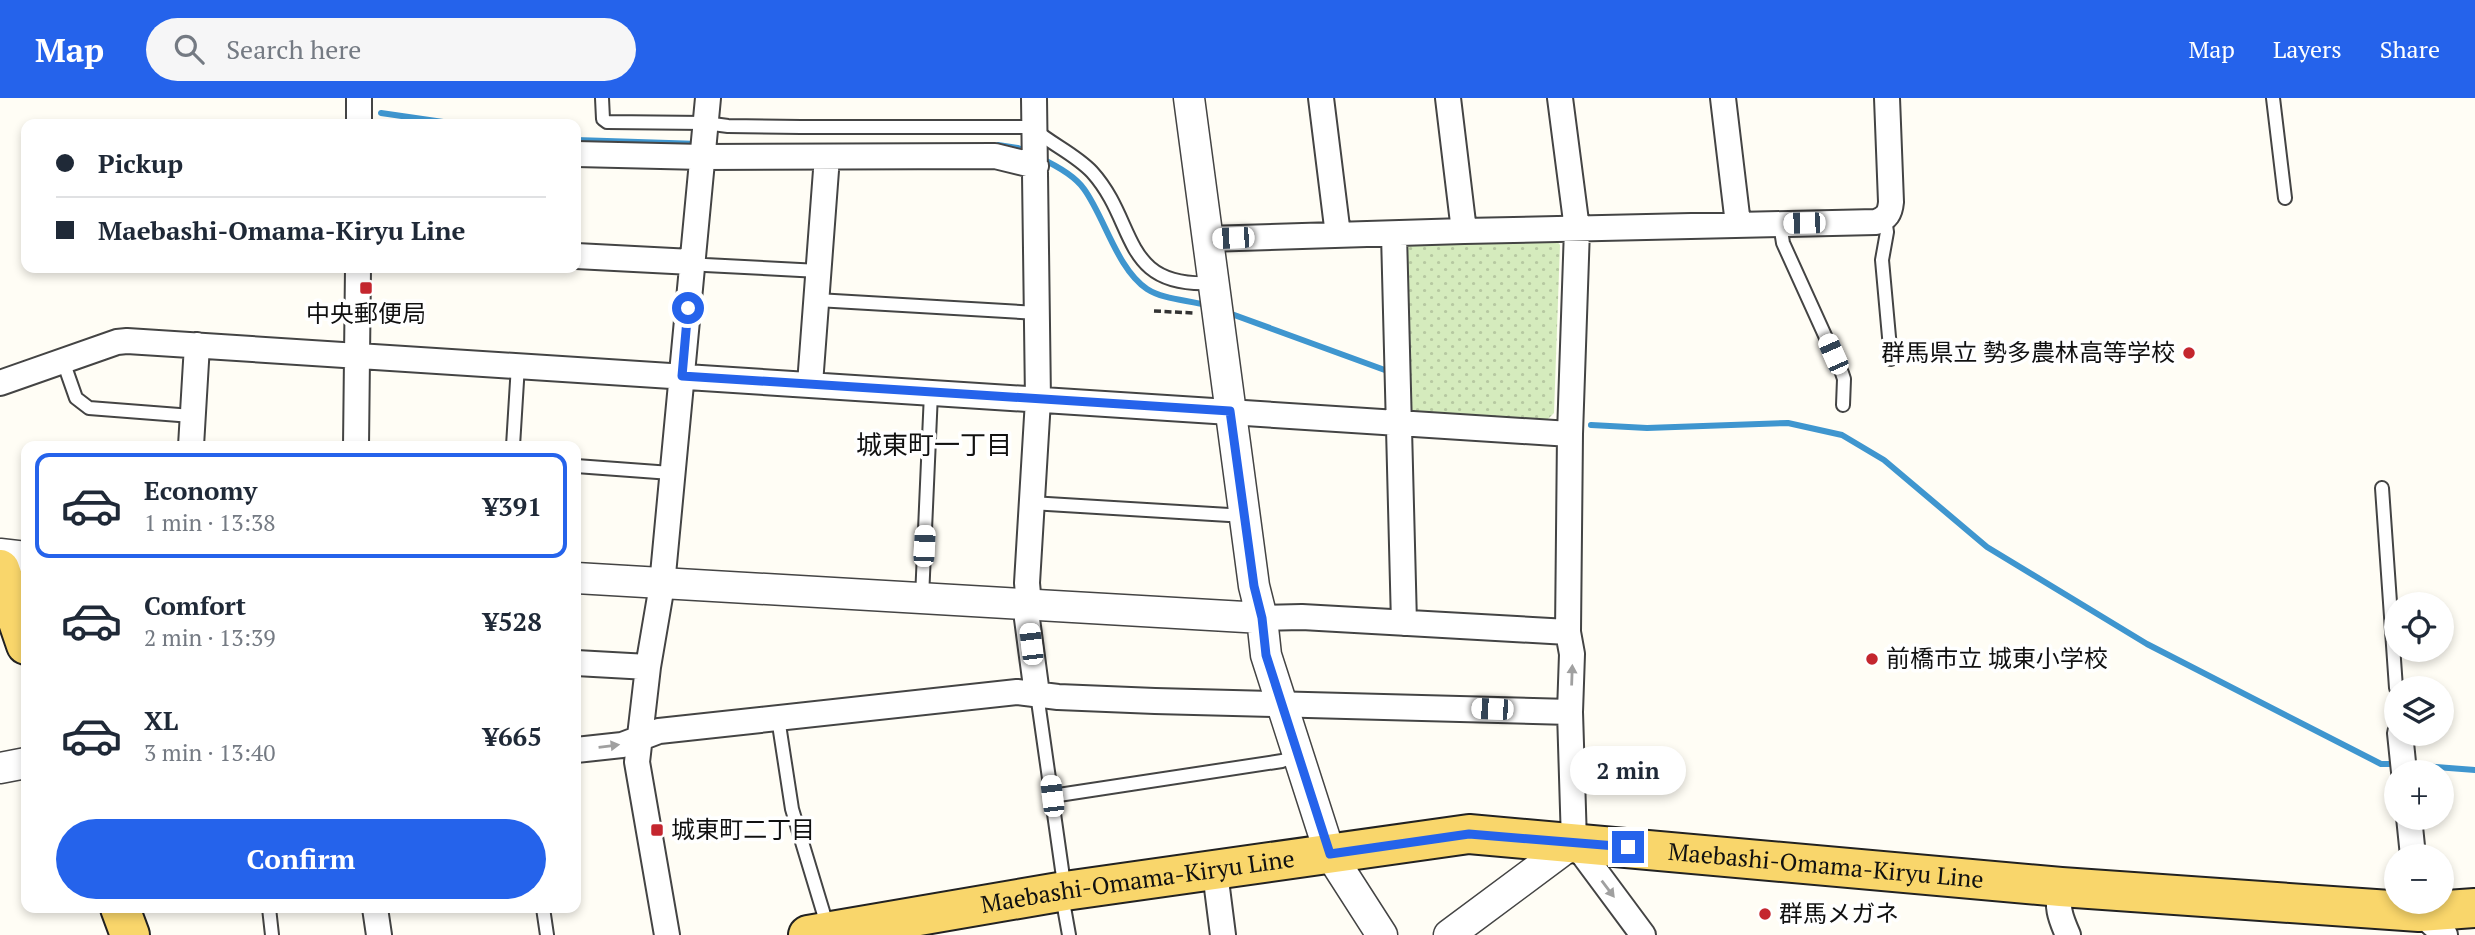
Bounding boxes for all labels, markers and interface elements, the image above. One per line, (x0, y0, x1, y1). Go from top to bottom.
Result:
search box (146, 18, 636, 81)
text: Map (35, 28, 104, 71)
icon: search (170, 30, 208, 68)
text: Search here (226, 32, 361, 66)
text: Map (2188, 33, 2235, 65)
text: Layers (2273, 33, 2342, 65)
text: Share (2380, 33, 2440, 65)
text: Pickup (98, 146, 183, 180)
car (1783, 212, 1826, 234)
text: Maebashi-Omama-Kiryu Line (98, 213, 466, 247)
car (1212, 227, 1255, 249)
marker: 中央郵便局 (358, 280, 374, 296)
route start (672, 292, 704, 324)
place label: 中央郵便局 (306, 297, 426, 329)
car (1815, 331, 1852, 377)
place label: 群馬県立 勢多農林高等学校 (1881, 336, 2175, 368)
marker: 群馬県立 勢多農林高等学校 (2181, 345, 2197, 361)
district label: 城東町一丁目 (856, 427, 1012, 461)
text: Economy (144, 473, 257, 507)
icon: car (60, 474, 123, 537)
text: ¥391 (483, 489, 542, 523)
text: 1 min · 13:38 (144, 507, 276, 538)
car (913, 524, 936, 568)
text: Comfort (144, 588, 246, 622)
icon: car (60, 589, 123, 652)
map controls (2384, 592, 2454, 914)
button: locate (2384, 592, 2454, 662)
text: ¥528 (483, 604, 542, 638)
text: 2 min · 13:39 (144, 622, 276, 653)
car (1019, 622, 1044, 666)
place label: 前橋市立 城東小学校 (1886, 642, 2108, 674)
marker: 前橋市立 城東小学校 (1864, 651, 1880, 667)
one-way arrow (1566, 664, 1577, 686)
button: layers (2384, 676, 2454, 746)
car (1471, 698, 1514, 720)
text: XL (144, 703, 178, 737)
icon: car (60, 704, 123, 767)
text: ¥665 (483, 719, 542, 753)
text: 3 min · 13:40 (144, 737, 276, 768)
one-way arrow (598, 741, 620, 752)
callout: 2 min (1570, 746, 1686, 794)
text: 2 min (1597, 755, 1659, 786)
button: + (2384, 760, 2454, 830)
car (1040, 774, 1065, 818)
place label: 城東町二丁目 (671, 813, 815, 845)
button: Confirm (56, 819, 546, 899)
marker: 城東町二丁目 (649, 822, 665, 838)
route end (1612, 831, 1644, 863)
street label: Maebashi-Omama-Kiryu Line (1667, 835, 1985, 895)
street label: Maebashi-Omama-Kiryu Line (978, 842, 1296, 920)
button: − (2384, 844, 2454, 914)
one-way arrow (1601, 880, 1615, 898)
place label: 群馬メガネ (1779, 897, 1899, 929)
marker: 群馬メガネ (1757, 906, 1773, 922)

